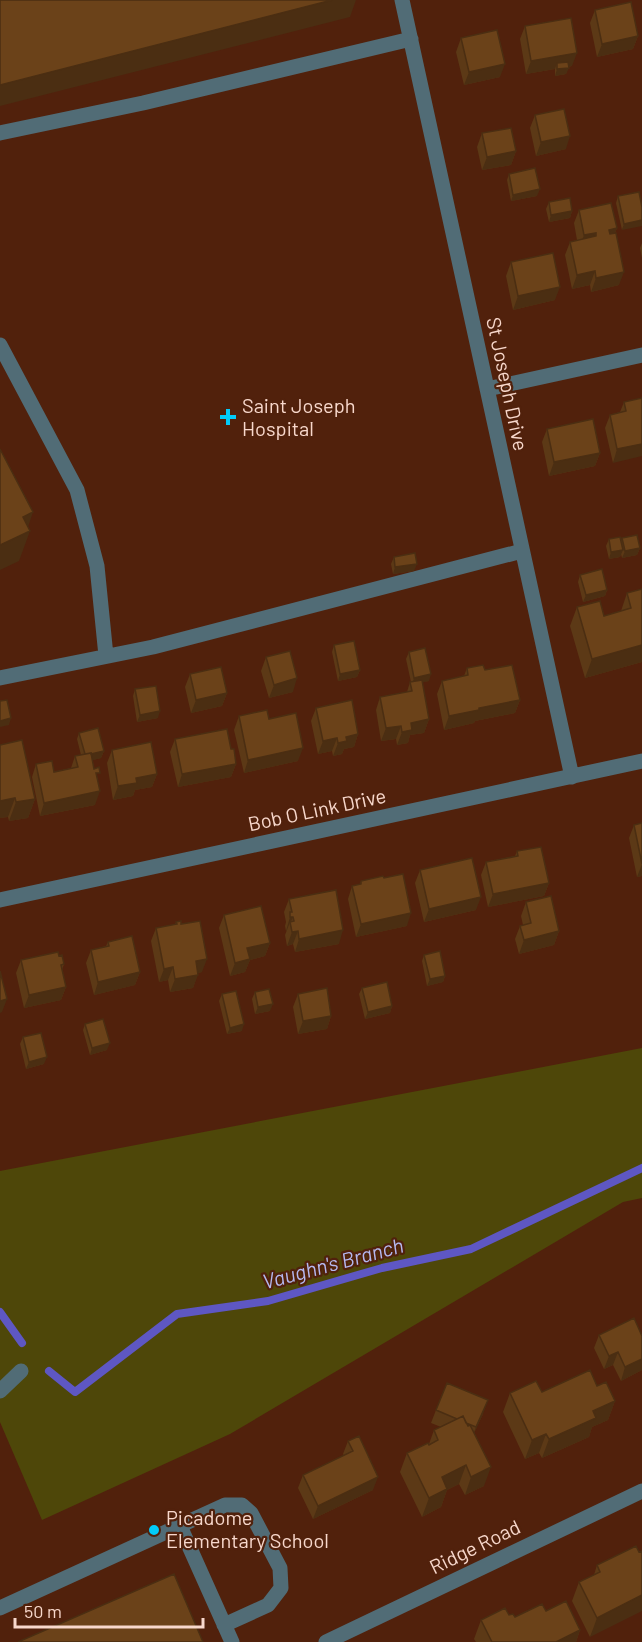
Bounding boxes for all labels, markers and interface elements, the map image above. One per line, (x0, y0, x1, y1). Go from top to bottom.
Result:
street label: St Joseph Drive (482, 315, 534, 453)
place label: Saint Joseph Hospital (242, 393, 356, 440)
marker: Saint Joseph Hospital (219, 408, 237, 426)
street label: Bob O Link Drive (246, 783, 388, 835)
water label: Vaughn's Branch (259, 1232, 406, 1293)
place label: Picadome Elementary School (166, 1505, 329, 1552)
street label: Ridge Road (425, 1514, 524, 1578)
marker: Picadome Elementary School (147, 1523, 161, 1537)
scale bar (15, 1591, 202, 1629)
text: 50 m (24, 1600, 62, 1622)

